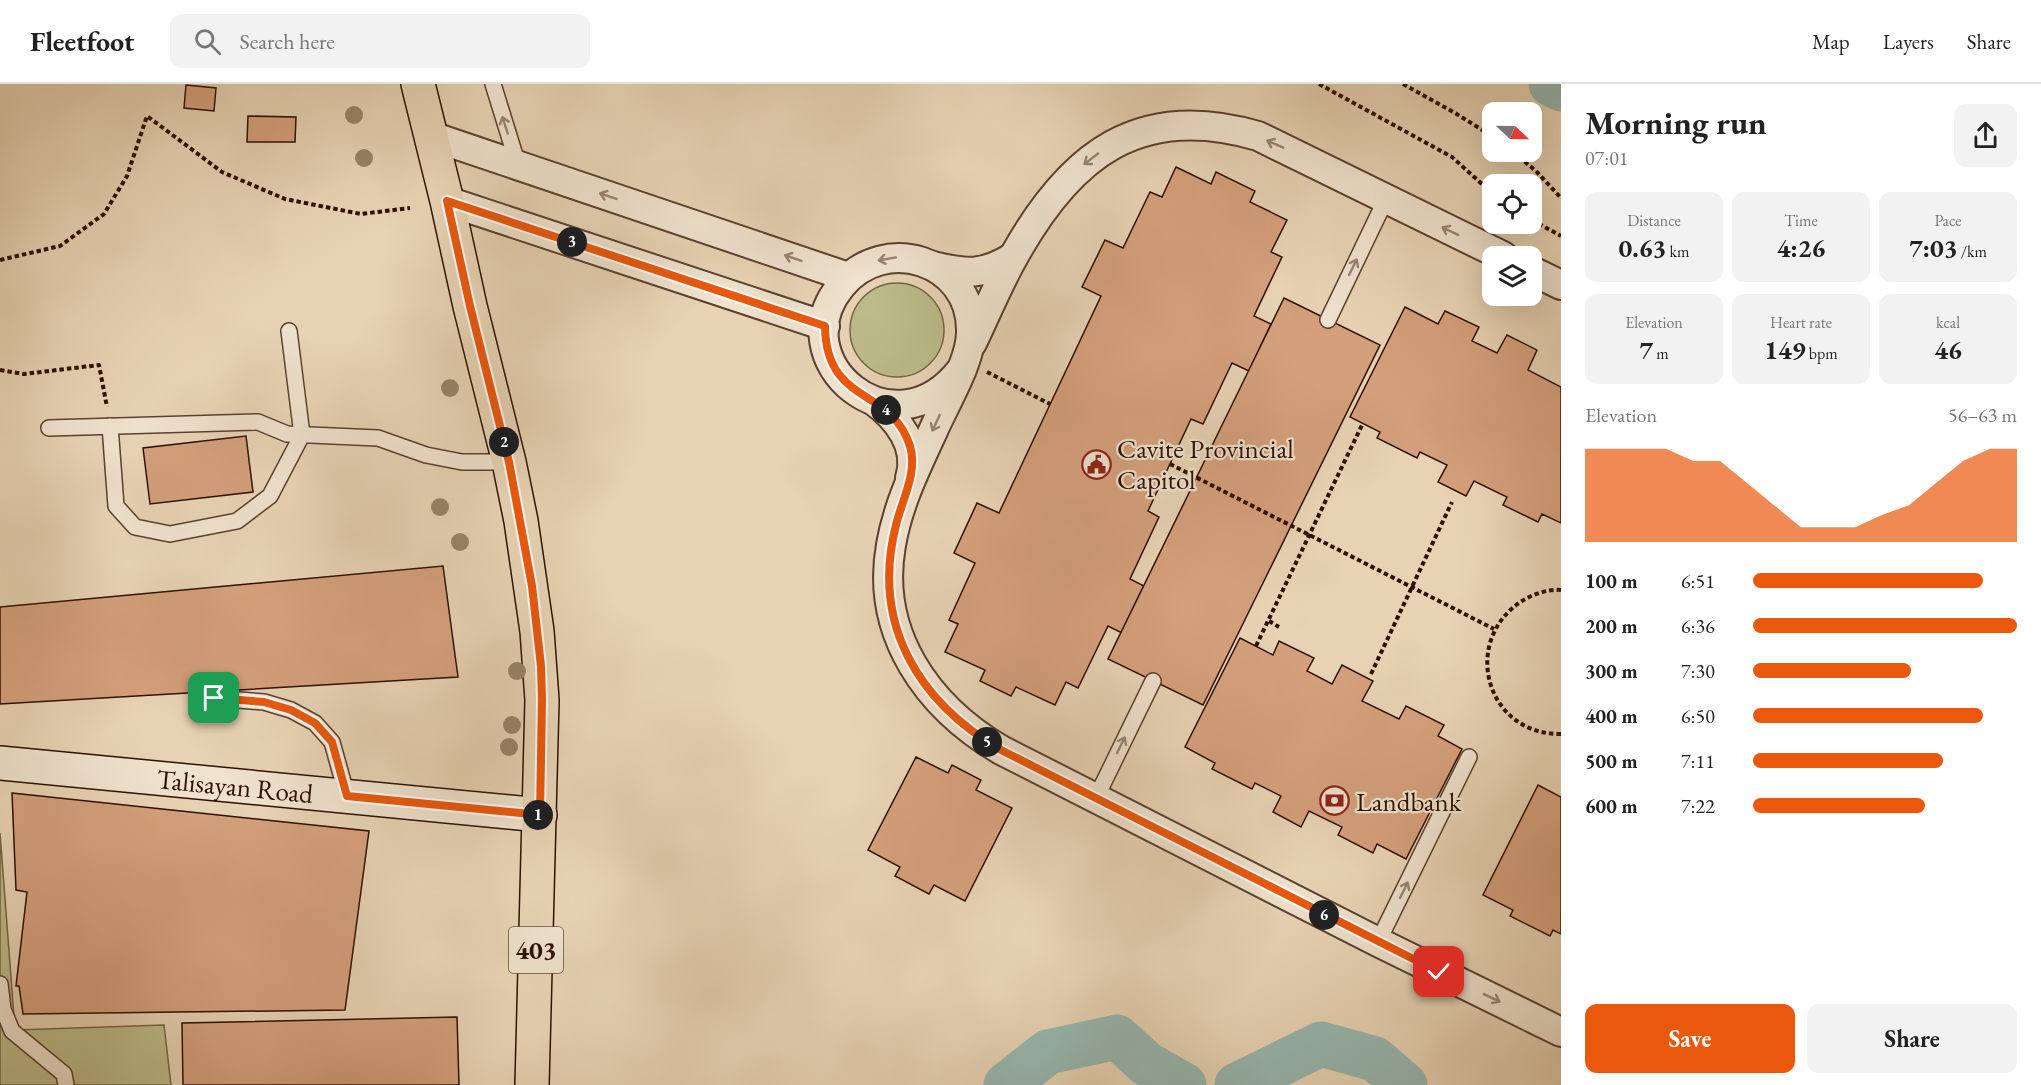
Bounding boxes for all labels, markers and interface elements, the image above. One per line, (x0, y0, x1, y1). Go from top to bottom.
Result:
search box (170, 14, 590, 68)
text: Fleetfoot (30, 23, 134, 59)
icon: search (191, 25, 224, 58)
text: Search here (239, 27, 335, 56)
text: Map (1812, 28, 1850, 55)
text: Layers (1883, 28, 1934, 55)
text: Share (1967, 28, 2011, 55)
text: Morning run (1585, 101, 1767, 144)
north arrow (1482, 102, 1542, 162)
map controls (1482, 102, 1542, 306)
button: share (1954, 104, 2017, 167)
one-way arrow (499, 116, 510, 135)
one-way arrow (1267, 138, 1285, 149)
text: 07:01 (1585, 145, 1628, 171)
one-way arrow (1083, 152, 1099, 165)
button: locate (1482, 174, 1542, 234)
one-way arrow (599, 189, 618, 200)
text: Distance (1627, 210, 1681, 231)
text: Time (1784, 210, 1818, 231)
text: Pace (1935, 210, 1961, 231)
one-way arrow (1442, 224, 1460, 236)
pin: 3 (557, 227, 587, 257)
text: 3 (568, 231, 576, 252)
text: 0.63 (1619, 231, 1666, 265)
text: 4:26 (1777, 231, 1825, 265)
text: 7:03 (1909, 231, 1958, 265)
text: km (1666, 241, 1689, 262)
text: /km (1958, 241, 1987, 262)
button: layers (1482, 246, 1542, 306)
one-way arrow (784, 252, 803, 263)
one-way arrow (878, 254, 898, 265)
one-way arrow (1348, 258, 1359, 276)
text: Elevation (1625, 312, 1683, 333)
text: Heart rate (1770, 312, 1832, 333)
text: kcal (1936, 312, 1960, 333)
text: 7 (1639, 333, 1653, 367)
text: 149 (1764, 333, 1806, 367)
text: 46 (1934, 333, 1962, 367)
text: m (1653, 343, 1669, 364)
text: bpm (1806, 343, 1838, 364)
pin: 4 (871, 395, 901, 425)
text: 4 (882, 399, 890, 420)
text: Elevation (1585, 402, 1657, 428)
text: 56–63 m (1948, 402, 2017, 428)
one-way arrow (930, 413, 942, 431)
pin: 2 (489, 427, 519, 457)
text: 2 (500, 431, 508, 452)
place label: Cavite Provincial Capitol (1117, 431, 1294, 497)
public building icon: Cavite Provincial Capitol (1080, 448, 1112, 480)
text: 100 m (1585, 568, 1638, 594)
text: 6:51 (1681, 568, 1715, 594)
text: 200 m (1585, 613, 1638, 639)
text: 6:36 (1681, 613, 1715, 639)
text: 300 m (1585, 658, 1638, 684)
text: 7:30 (1681, 658, 1715, 684)
pin (188, 672, 239, 723)
icon: arrive (197, 681, 230, 714)
text: 400 m (1585, 703, 1638, 729)
text: 6:50 (1681, 703, 1715, 729)
pin: 5 (972, 727, 1002, 757)
text: 5 (983, 731, 991, 752)
one-way arrow (1116, 737, 1128, 755)
text: 500 m (1585, 748, 1638, 774)
text: 7:11 (1681, 748, 1715, 774)
street label: Talisayan Road (155, 761, 315, 811)
place label: Landbank (1356, 784, 1462, 819)
bank icon: Landbank (1319, 785, 1351, 817)
text: 600 m (1585, 793, 1638, 819)
text: 7:22 (1681, 793, 1715, 819)
pin: 1 (523, 800, 553, 830)
text: 1 (534, 804, 542, 825)
one-way arrow (1398, 881, 1410, 899)
pin: 6 (1309, 900, 1339, 930)
text: 6 (1320, 904, 1328, 925)
road number: 403 (509, 927, 563, 973)
pin (1413, 946, 1464, 997)
icon: check (1422, 955, 1455, 988)
one-way arrow (1483, 993, 1501, 1005)
button: Save (1585, 1004, 1795, 1073)
button: Share (1807, 1004, 2017, 1073)

